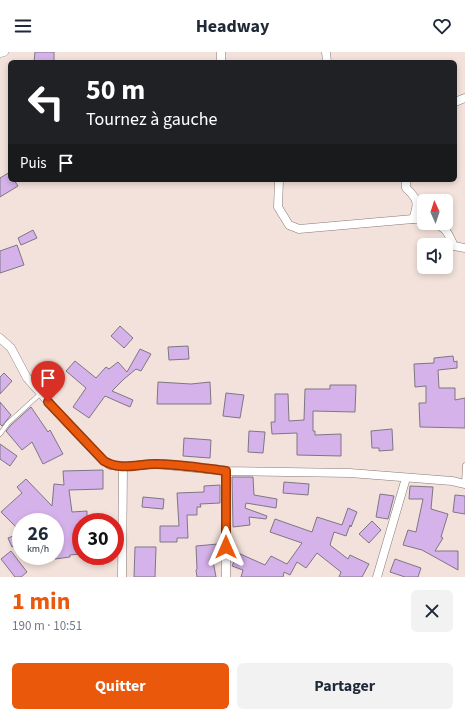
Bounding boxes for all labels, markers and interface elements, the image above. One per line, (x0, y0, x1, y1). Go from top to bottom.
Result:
text: Headway (196, 14, 269, 39)
icon: menu (12, 15, 34, 37)
icon: heart (431, 15, 453, 37)
text: 50 m (86, 70, 145, 110)
icon: left (20, 76, 72, 128)
text: Tournez à gauche (86, 107, 218, 132)
icon: arrive (55, 152, 77, 174)
text: Puis (20, 153, 47, 174)
north arrow (417, 194, 453, 230)
map controls (417, 194, 453, 274)
button: sound (417, 238, 453, 274)
pin (31, 361, 65, 402)
icon: arrive (37, 367, 59, 389)
speed limit sign: 30 (72, 513, 124, 565)
text: 26 (27, 520, 49, 548)
position arrow (205, 526, 247, 568)
text: km/h (27, 542, 49, 556)
text: 1 min (12, 584, 70, 619)
button: close (411, 590, 453, 632)
text: 190 m · 10:51 (12, 617, 82, 635)
button: Quitter (12, 663, 229, 709)
button: Partager (237, 663, 453, 709)

